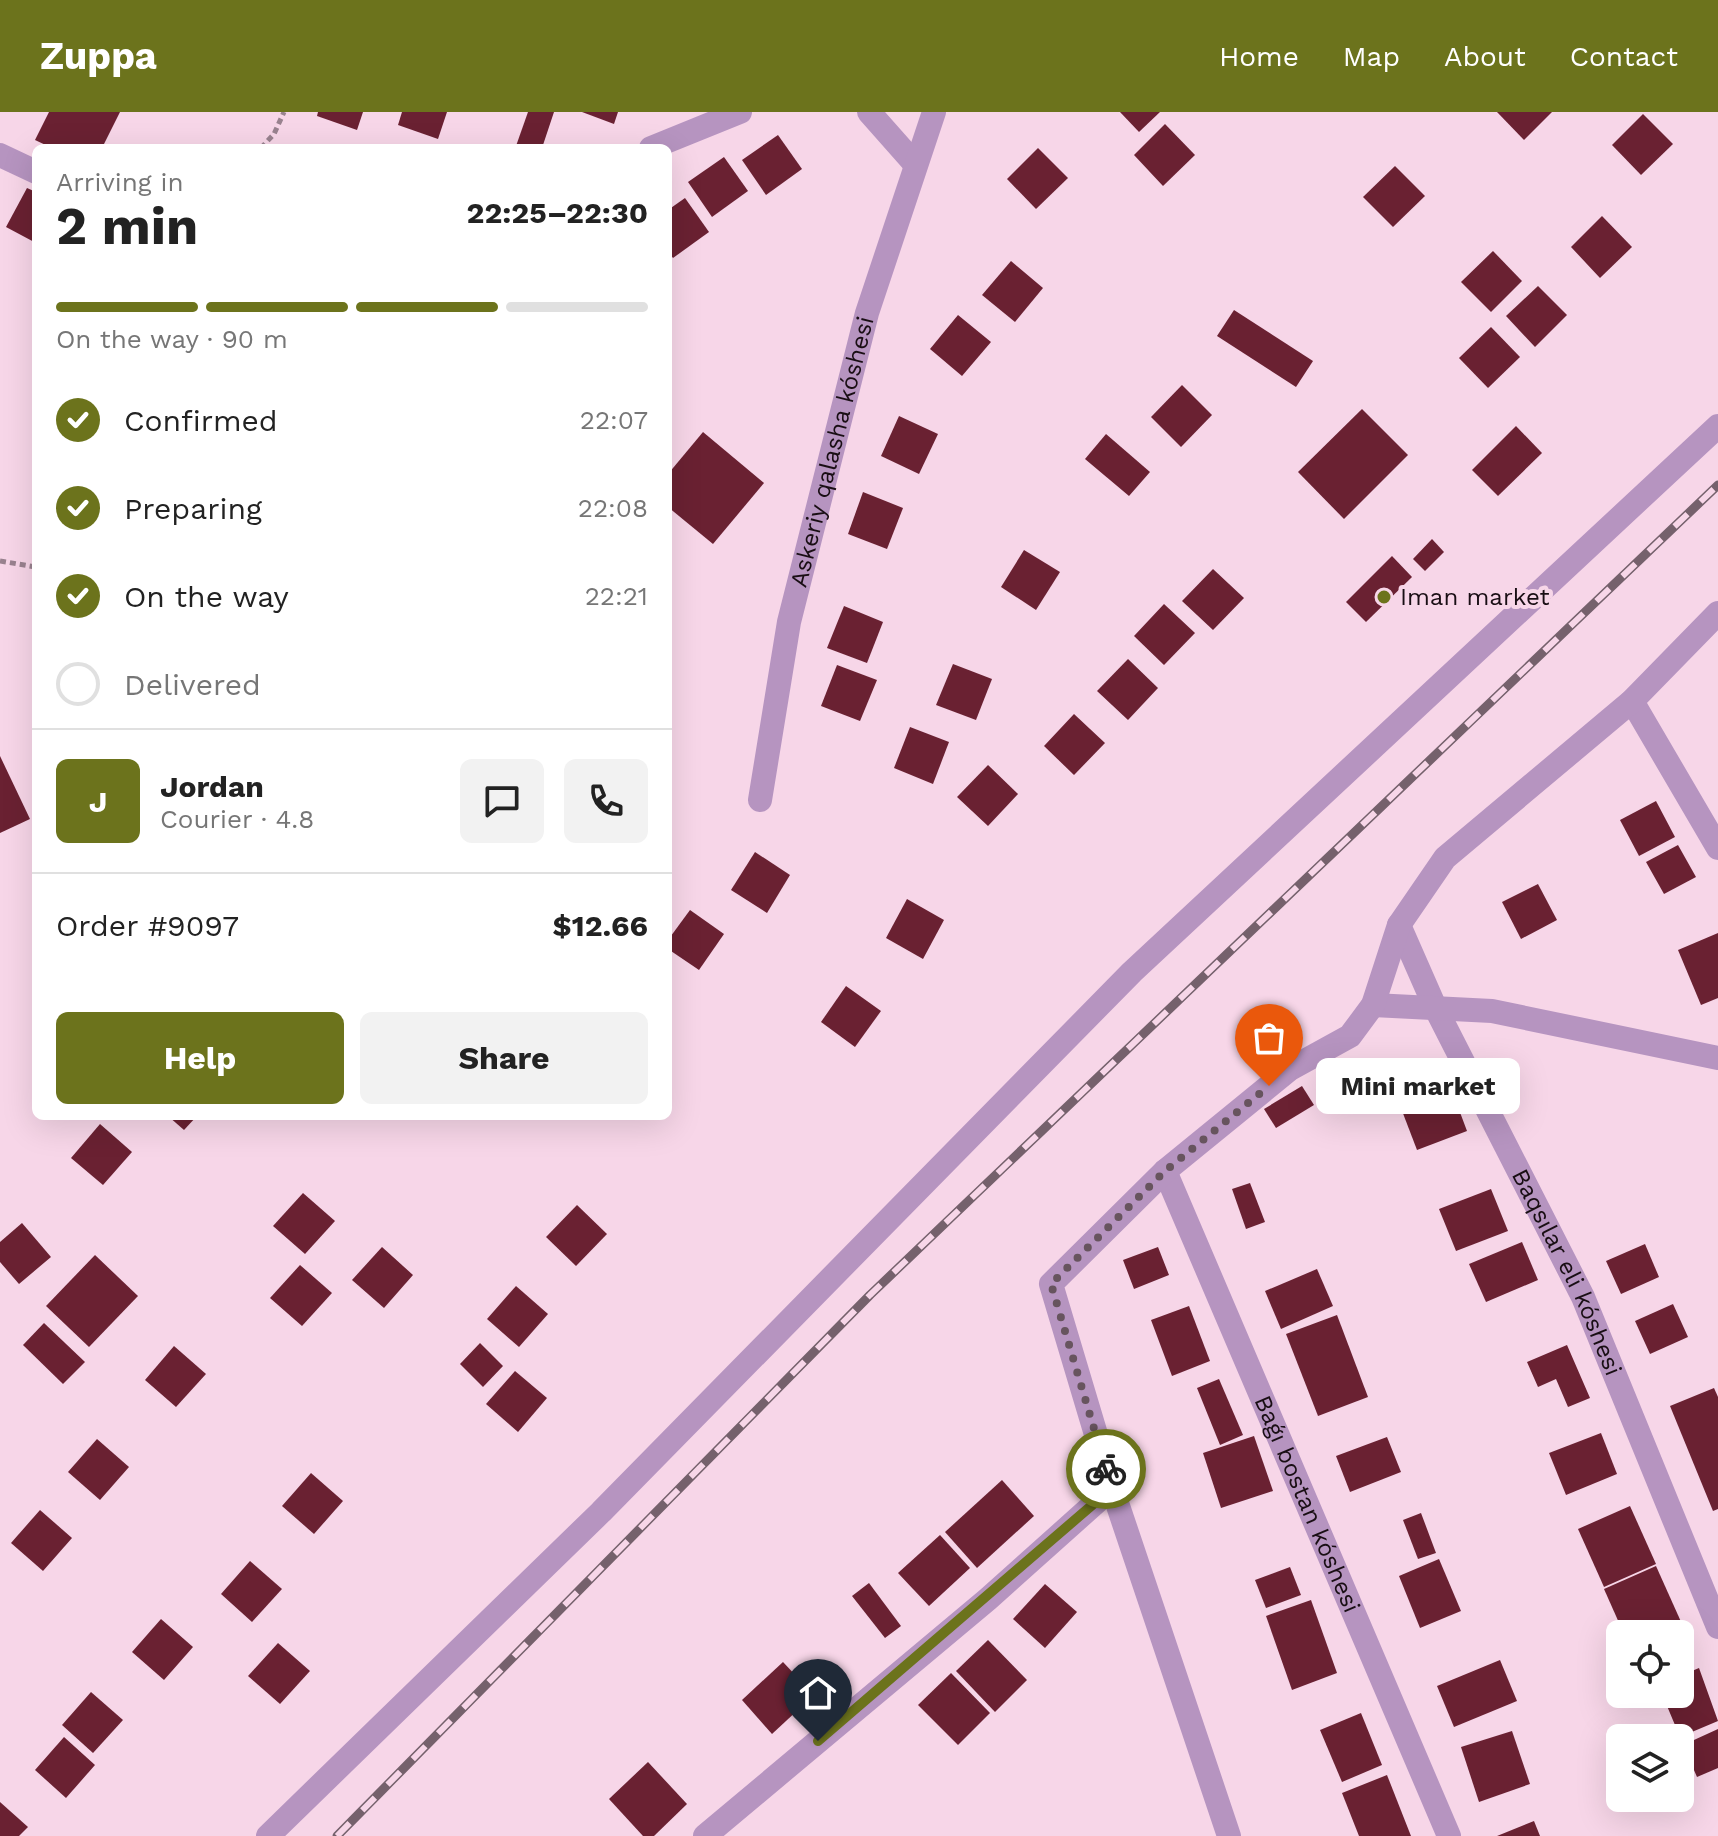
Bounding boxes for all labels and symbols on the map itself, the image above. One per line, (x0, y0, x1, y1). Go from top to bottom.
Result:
street label: Askeriy qalasha kóshesi (784, 313, 880, 590)
place label: Iman market (1400, 583, 1549, 611)
marker: Iman market (1375, 588, 1393, 606)
pin (1235, 1004, 1303, 1086)
callout: Mini market (1317, 1058, 1521, 1114)
street label: Baqsılar eli kóshesi (1506, 1164, 1628, 1380)
street label: Baǵı bostan kóshesi (1248, 1391, 1366, 1617)
courier (1066, 1429, 1146, 1509)
pin (784, 1659, 852, 1741)

